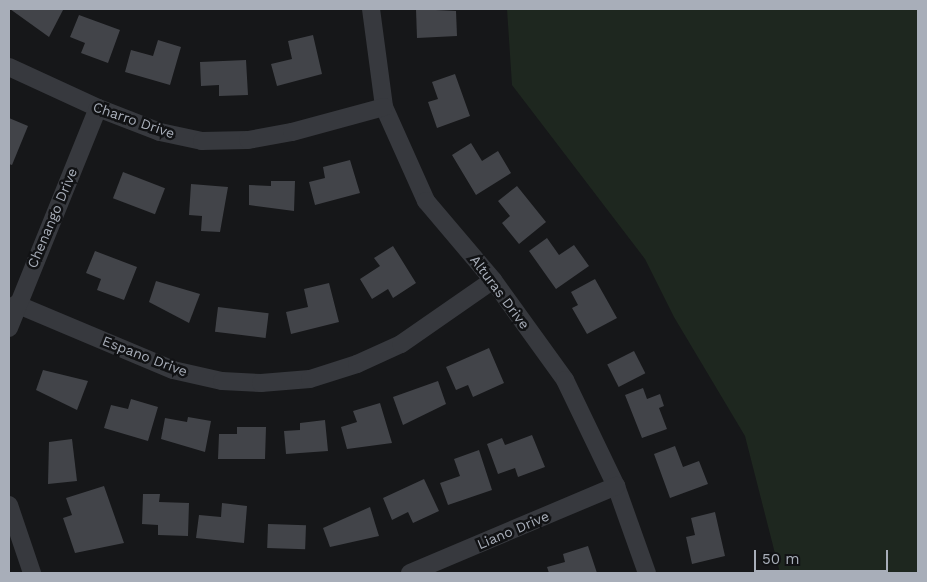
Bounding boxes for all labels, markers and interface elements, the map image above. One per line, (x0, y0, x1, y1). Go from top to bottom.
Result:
street label: Charro Drive (91, 98, 177, 142)
street label: Chenango Drive (23, 165, 81, 271)
street label: Alturas Drive (467, 252, 533, 332)
street label: Espano Drive (100, 332, 190, 380)
street label: Liano Drive (474, 507, 552, 553)
scale bar (757, 540, 891, 572)
text: 50 m (762, 550, 799, 568)

